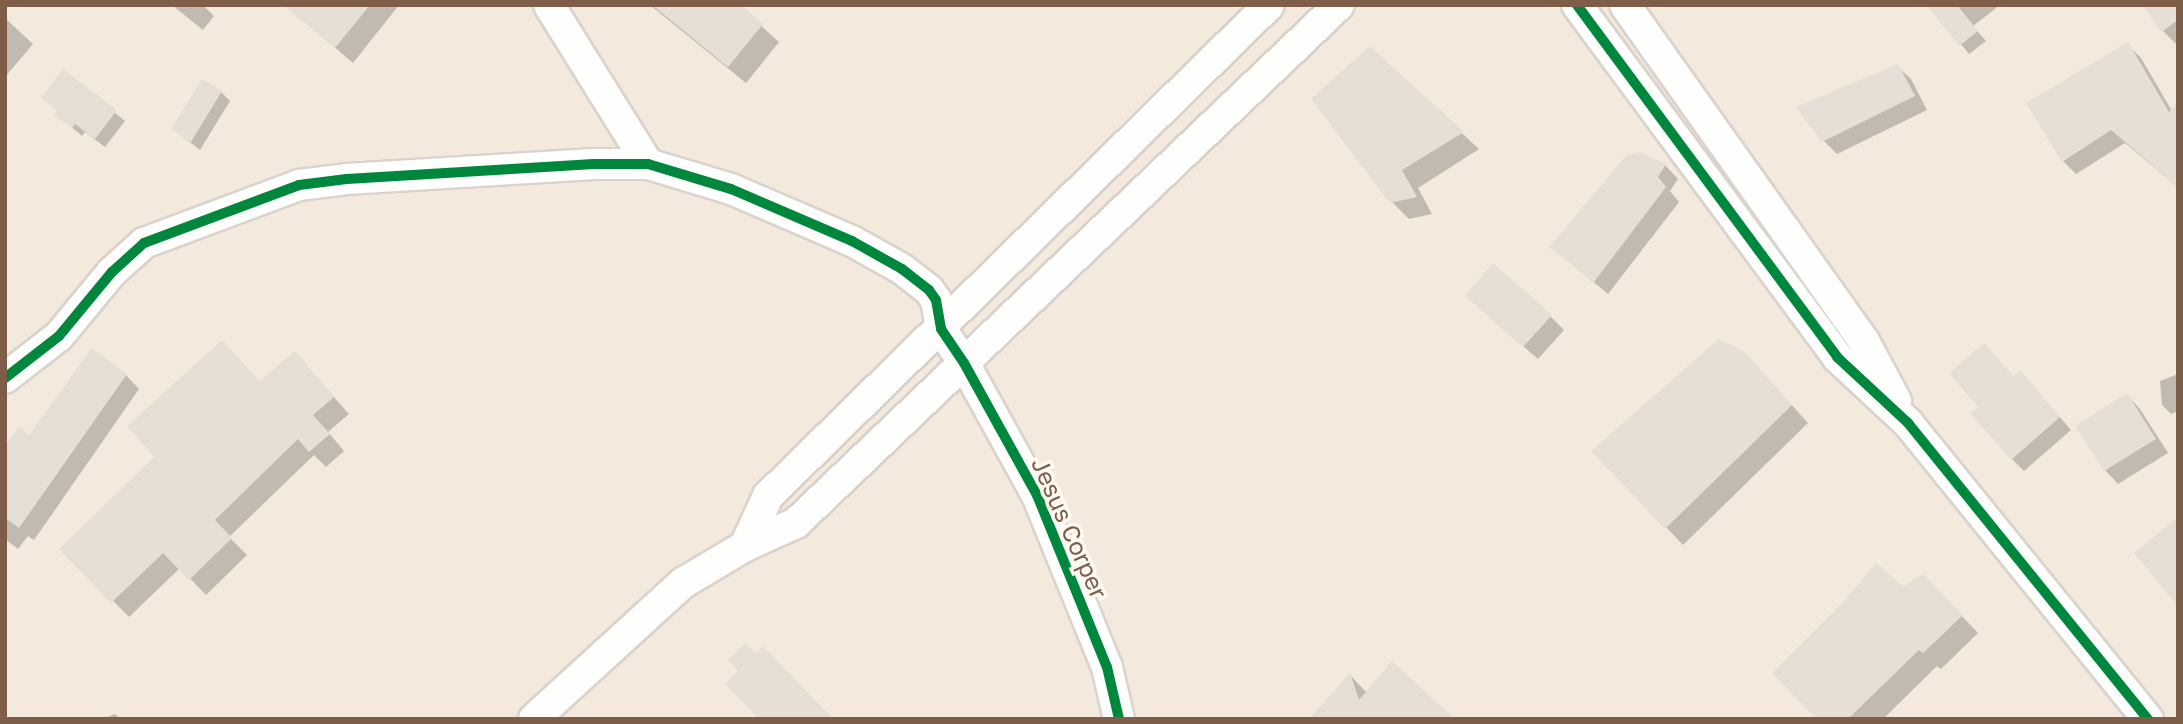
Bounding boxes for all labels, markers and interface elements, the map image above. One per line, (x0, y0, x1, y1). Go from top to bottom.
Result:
street label: Jesus Corper (1026, 453, 1114, 603)

